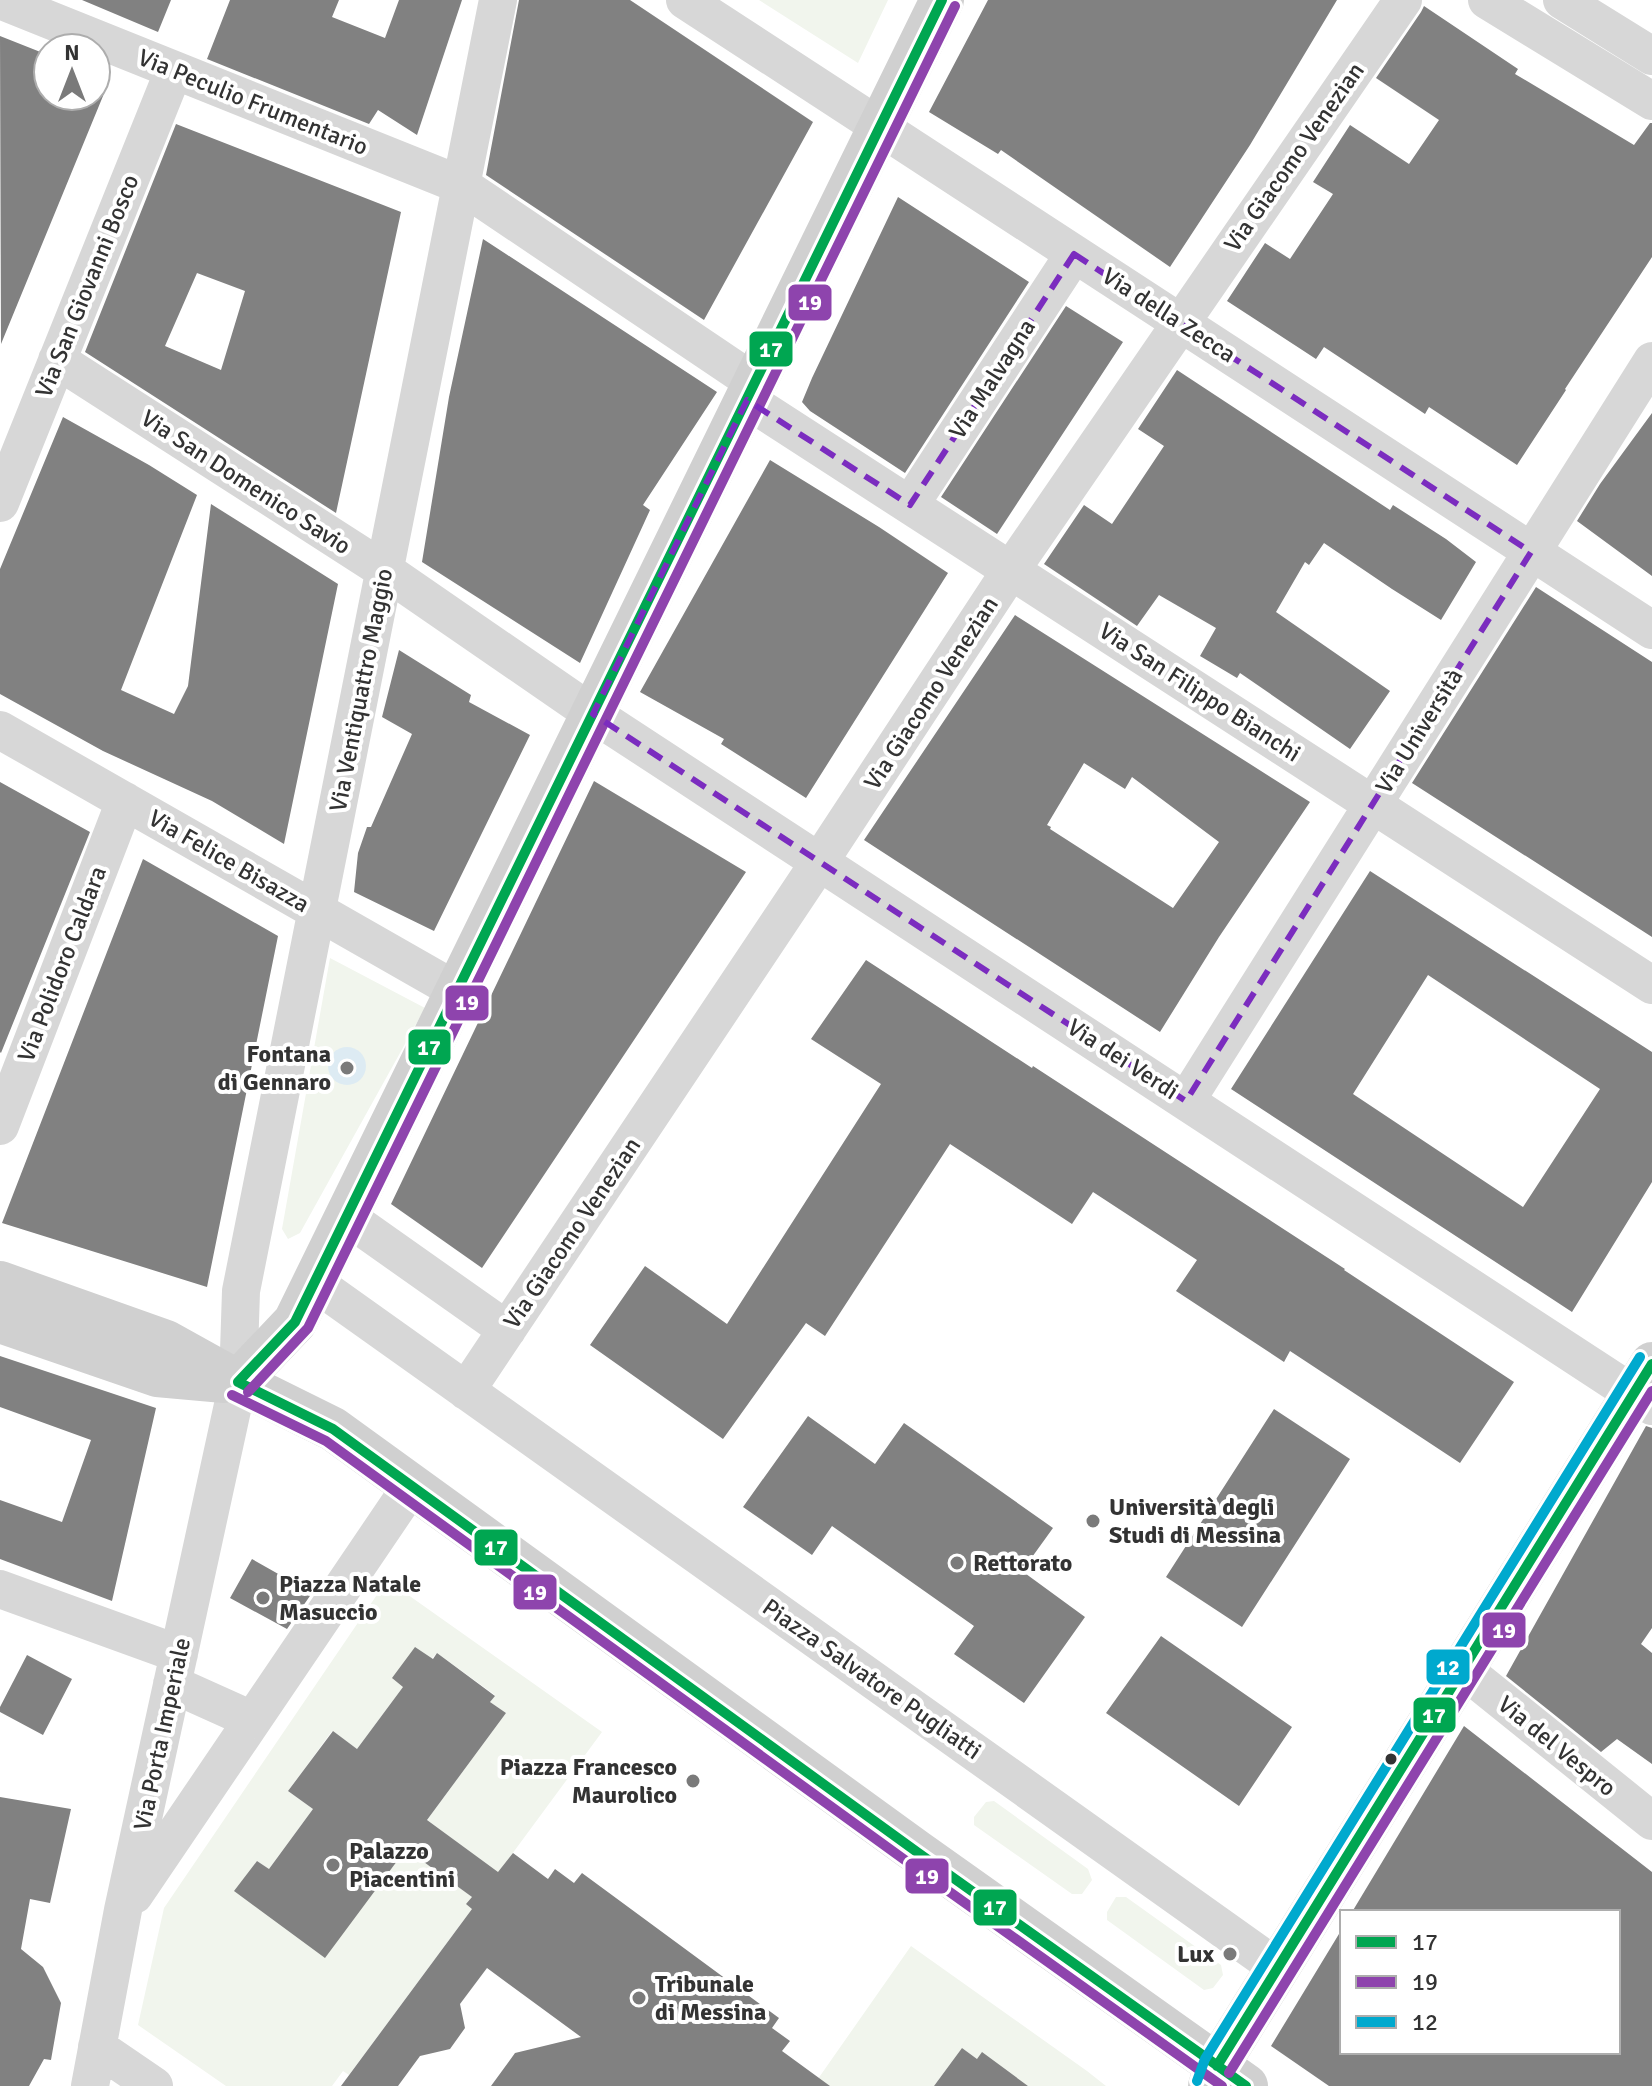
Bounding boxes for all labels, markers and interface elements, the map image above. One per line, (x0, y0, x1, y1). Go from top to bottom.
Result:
north arrow (32, 32, 112, 112)
text: N (64, 39, 80, 66)
street label: Via Peculio Frumentario (134, 42, 372, 162)
street label: Via Giacomo Venezian (1217, 56, 1371, 258)
street label: Via San Giovanni Bosco (29, 170, 145, 402)
street label: Via della Zecca (1097, 261, 1241, 369)
line badge: 19 (787, 283, 833, 322)
text: 19 (798, 289, 822, 316)
street label: Via Malvagna (942, 313, 1042, 445)
line badge: 17 (748, 330, 794, 368)
text: 17 (759, 336, 783, 363)
street label: Via San Domenico Savio (135, 403, 357, 561)
street label: Via Ventiquattro Maggio (323, 566, 399, 814)
street label: Via Giacomo Venezian (857, 591, 1005, 795)
street label: Via San Filippo Bianchi (1094, 616, 1306, 768)
street label: Via Università (1369, 663, 1469, 799)
street label: Via Felice Bisazza (143, 803, 315, 919)
street label: Via Polidoro Caldara (11, 862, 113, 1066)
line badge: 19 (444, 984, 490, 1022)
text: 19 (455, 989, 479, 1016)
street label: Via dei Verdi (1062, 1012, 1184, 1106)
line badge: 17 (407, 1028, 452, 1066)
text: 17 (417, 1034, 441, 1061)
place label: Fontana di Gennaro (218, 1039, 331, 1097)
marker: Fontana di Gennaro (338, 1059, 356, 1077)
street label: Via Giacomo Venezian (497, 1132, 647, 1334)
place label: Università degli Studi di Messina (1109, 1492, 1281, 1550)
marker: Università degli Studi di Messina (1084, 1512, 1102, 1530)
line badge: 17 (473, 1528, 519, 1567)
text: 17 (484, 1534, 508, 1561)
place label: Rettorato (973, 1548, 1072, 1578)
marker: Rettorato (948, 1554, 966, 1572)
place label: Piazza Natale Masuccio (279, 1569, 421, 1627)
line badge: 19 (512, 1573, 558, 1611)
text: 19 (523, 1579, 547, 1606)
marker: Piazza Natale Masuccio (254, 1589, 272, 1607)
street label: Piazza Salvatore Pugliatti (757, 1592, 987, 1766)
line badge: 19 (1481, 1611, 1527, 1649)
text: 19 (1492, 1617, 1516, 1644)
street label: Via Porta Imperiale (127, 1635, 197, 1833)
line badge: 12 (1425, 1648, 1471, 1686)
text: 12 (1436, 1654, 1460, 1681)
street label: Via del Vespro (1492, 1689, 1622, 1803)
line badge: 17 (1412, 1696, 1457, 1734)
text: 17 (1422, 1702, 1446, 1729)
unlabelled marker (1383, 1751, 1399, 1767)
place label: Piazza Francesco Maurolico (500, 1752, 677, 1810)
marker: Piazza Francesco Maurolico (684, 1772, 702, 1790)
place label: Palazzo Piacentini (349, 1836, 455, 1894)
marker: Palazzo Piacentini (324, 1856, 342, 1874)
line badge: 19 (904, 1857, 950, 1895)
text: 19 (915, 1863, 939, 1890)
line badge: 17 (972, 1888, 1018, 1927)
text: 17 (983, 1894, 1007, 1921)
legend (1340, 1910, 1620, 2054)
text: 17 (1412, 1927, 1438, 1957)
place label: Lux (1177, 1939, 1214, 1969)
marker: Lux (1221, 1945, 1239, 1963)
text: 19 (1412, 1967, 1438, 1997)
place label: Tribunale di Messina (655, 1969, 766, 2027)
marker: Tribunale di Messina (630, 1989, 648, 2007)
text: 12 (1412, 2007, 1438, 2037)

